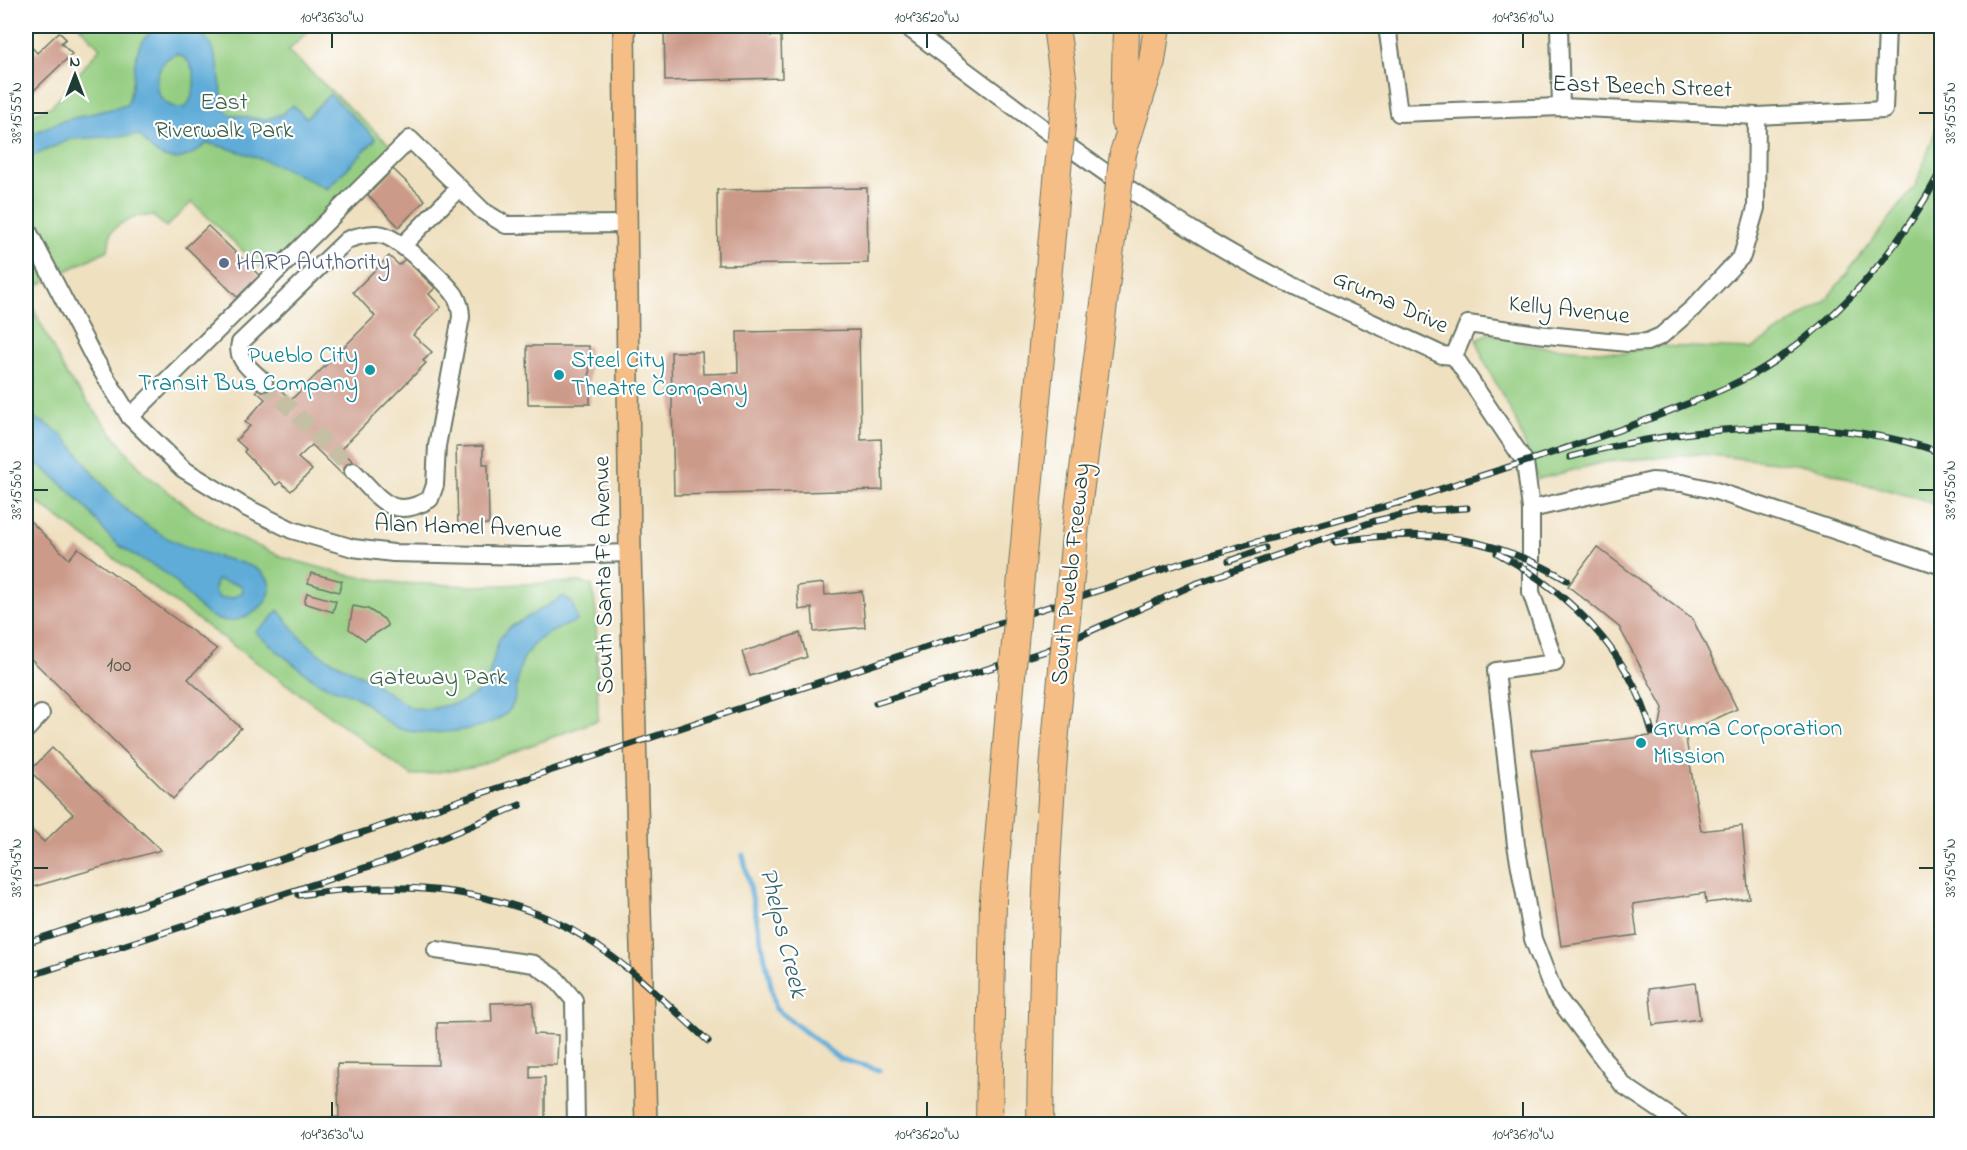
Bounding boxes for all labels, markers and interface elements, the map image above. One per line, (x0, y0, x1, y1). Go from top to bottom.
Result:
text: 104°36'30"W (300, 7, 364, 29)
text: 104°36'20"W (895, 7, 959, 29)
text: 104°36'10"W (1492, 7, 1554, 29)
north arrow (45, 45, 105, 105)
text: N (70, 50, 81, 74)
street label: East Beech Street (1551, 67, 1733, 109)
text: 38°15'55"N (6, 82, 28, 144)
text: 38°15'55"N (1940, 82, 1962, 144)
park label: East Riverwalk Park (155, 86, 294, 149)
place label: HARP Authority (236, 246, 390, 282)
marker: HARP Authority (217, 256, 231, 270)
street label: Gruma Drive (1326, 262, 1454, 344)
street label: Kelly Avenue (1507, 287, 1632, 336)
place label: Pueblo City Transit Bus Company (138, 339, 358, 403)
place label: Steel City Theatre Company (571, 344, 748, 408)
marker: Pueblo City Transit Bus Company (363, 363, 377, 377)
marker: Steel City Theatre Company (552, 368, 566, 382)
street label: South Santa Fe Avenue (585, 455, 625, 694)
text: 38°15'50"N (6, 460, 28, 520)
text: 38°15'50"N (1940, 460, 1962, 520)
street label: South Pueblo Freeway (1043, 461, 1102, 687)
street label: Alan Hamel Avenue (374, 507, 563, 549)
house number: 100 (107, 651, 131, 681)
park label: Gateway Park (369, 661, 508, 697)
place label: Gruma Corporation Mission (1653, 712, 1842, 775)
marker: Gruma Corporation Mission (1634, 736, 1648, 750)
text: 38°15'45"N (6, 838, 28, 898)
text: 38°15'45"N (1940, 838, 1962, 898)
water label: Phelps Creek (748, 864, 817, 1004)
text: 104°36'30"W (300, 1124, 364, 1146)
text: 104°36'20"W (895, 1124, 959, 1146)
text: 104°36'10"W (1492, 1124, 1554, 1146)

